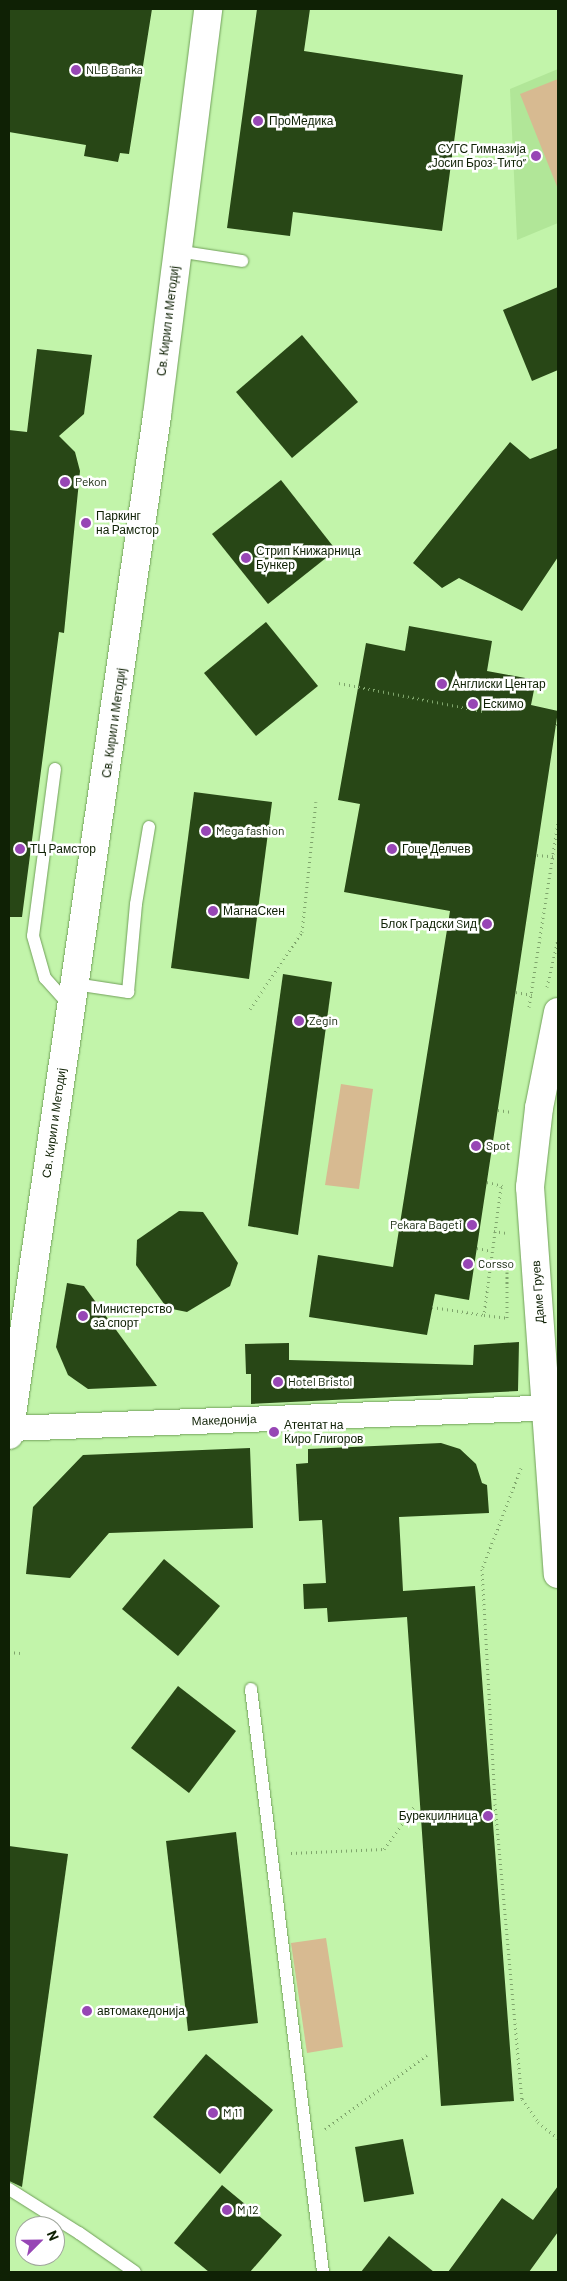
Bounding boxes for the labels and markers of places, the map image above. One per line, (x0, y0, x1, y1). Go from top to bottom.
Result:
place label: NLB Banka (86, 63, 143, 77)
marker: NLB Banka (70, 64, 82, 76)
marker: ПроМедика (251, 114, 265, 128)
place label: ПроМедика (269, 114, 333, 128)
place label: СУГС Гимназија „Јосип Броз-Тито” (428, 142, 526, 170)
marker: СУГС Гимназија „Јосип Броз-Тито” (530, 150, 542, 162)
place label: Pekon (75, 475, 107, 489)
marker: Pekon (59, 476, 71, 488)
place label: Паркинг на Рамстор (96, 509, 159, 537)
marker: Паркинг на Рамстор (80, 517, 92, 529)
place label: Стрип Книжарница Бункер (256, 544, 361, 572)
marker: Стрип Книжарница Бункер (240, 552, 252, 564)
place label: Англиски Центар (452, 677, 546, 691)
marker: Англиски Центар (436, 678, 448, 690)
place label: Ескимо (483, 697, 524, 711)
marker: Ескимо (467, 698, 479, 710)
place label: Mega fashion (216, 824, 284, 838)
marker: Mega fashion (200, 825, 212, 837)
place label: ТЦ Рамстор (30, 842, 96, 856)
place label: Гоце Делчев (402, 842, 471, 856)
marker: ТЦ Рамстор (14, 843, 26, 855)
marker: Гоце Делчев (386, 843, 398, 855)
place label: МагнаСкен (223, 904, 285, 918)
marker: МагнаСкен (207, 905, 219, 917)
place label: Блок Градски Sид (381, 917, 477, 931)
marker: Блок Градски Sид (481, 918, 493, 930)
place label: Zegin (309, 1014, 338, 1028)
marker: Zegin (293, 1015, 305, 1027)
place label: Spot (486, 1139, 510, 1153)
marker: Spot (470, 1140, 482, 1152)
place label: Pekara Bageti (390, 1218, 462, 1232)
marker: Pekara Bageti (466, 1219, 478, 1231)
place label: Corsso (478, 1257, 514, 1271)
marker: Corsso (462, 1258, 474, 1270)
place label: Министерство за спорт (93, 1302, 172, 1330)
marker: Министерство за спорт (77, 1310, 89, 1322)
place label: Hotel Bristol (288, 1375, 352, 1389)
marker: Hotel Bristol (272, 1376, 284, 1388)
place label: Атентат на Киро Глигоров (284, 1418, 363, 1446)
marker: Атентат на Киро Глигоров (268, 1426, 280, 1438)
place label: Бурекџилница (399, 1809, 478, 1823)
marker: Бурекџилница (482, 1810, 494, 1822)
place label: автомакедонија (97, 2004, 185, 2018)
marker: автомакедонија (81, 2005, 93, 2017)
place label: M 11 (223, 2106, 242, 2120)
marker: M 11 (207, 2107, 219, 2119)
place label: M 12 (237, 2203, 259, 2217)
marker: M 12 (221, 2204, 233, 2216)

